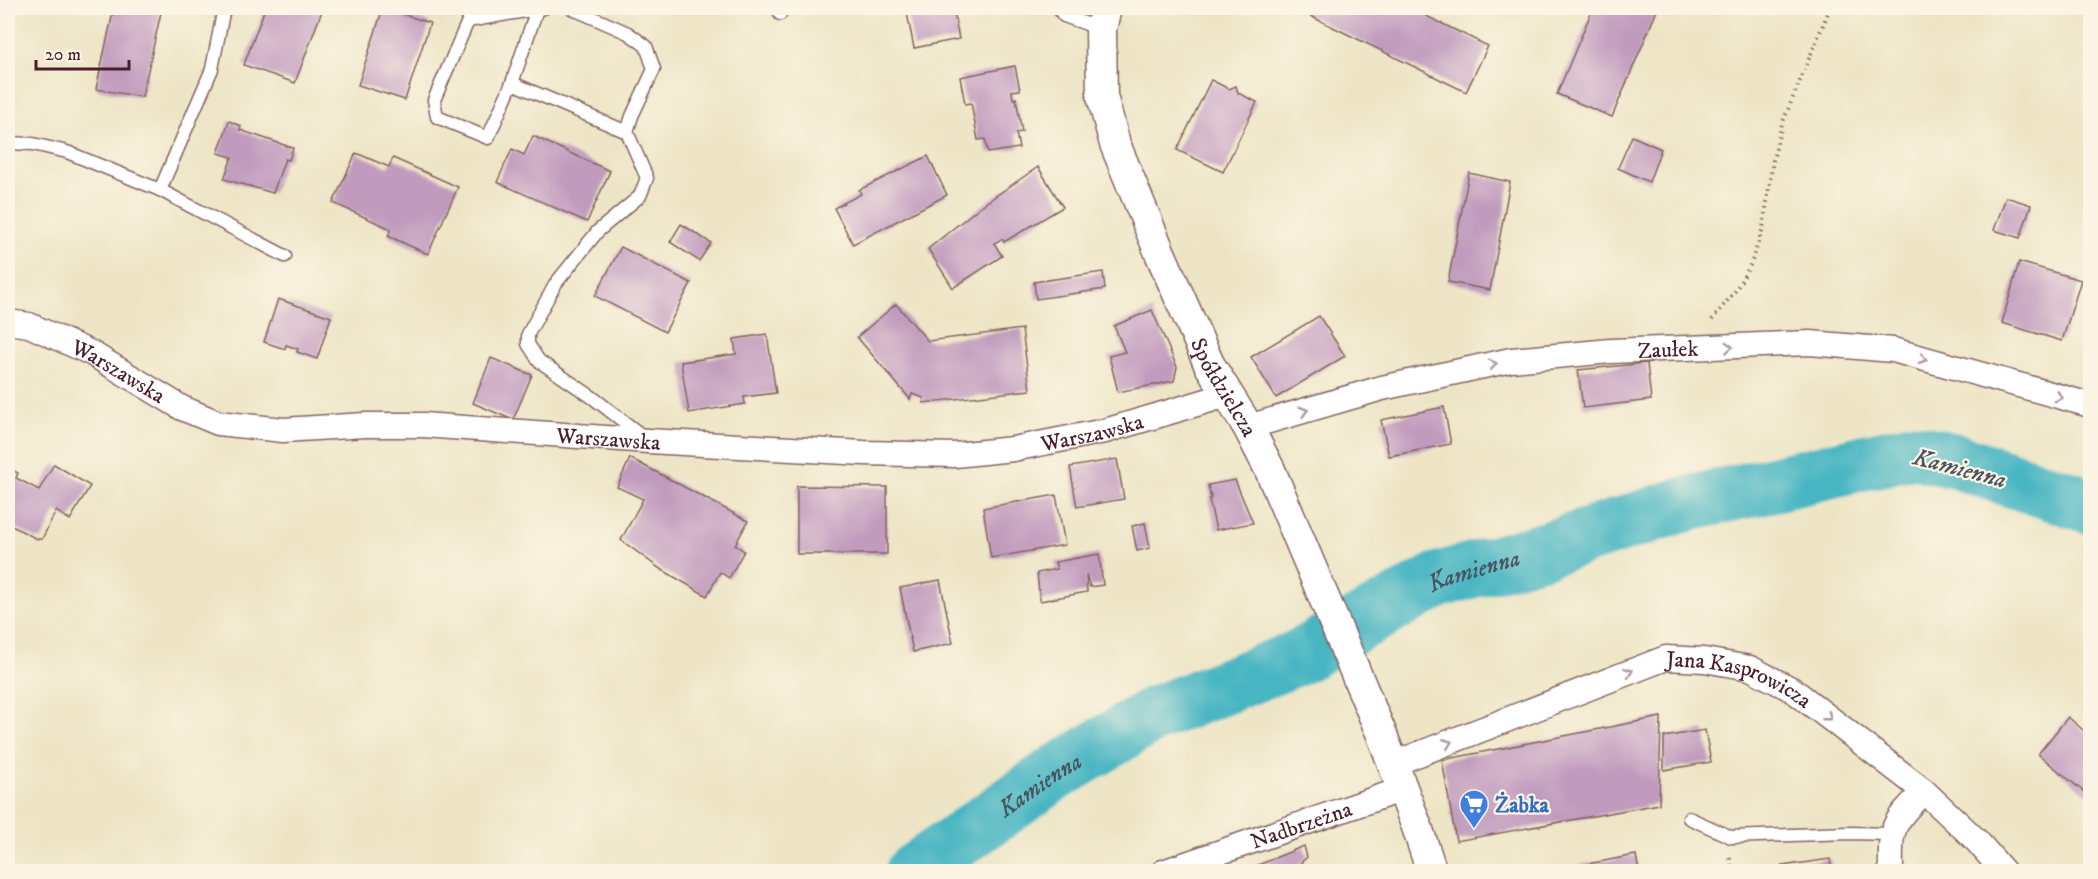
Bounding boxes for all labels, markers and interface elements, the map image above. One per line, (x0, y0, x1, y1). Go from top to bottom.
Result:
scale bar (36, 33, 129, 71)
text: 20 m (45, 44, 81, 66)
street label: Warszawska (66, 334, 170, 410)
street label: Spółdzielcza (1184, 334, 1263, 442)
street label: Zaułek (1637, 335, 1699, 365)
one-way arrow (1725, 340, 1734, 353)
one-way arrow (1917, 352, 1928, 364)
one-way arrow (1488, 358, 1498, 371)
one-way arrow (2053, 390, 2064, 402)
one-way arrow (1298, 406, 1309, 418)
street label: Warszawska (1038, 408, 1147, 458)
street label: Warszawska (554, 422, 662, 457)
water label: Kamienna (1909, 442, 2009, 496)
water label: Kamienna (1421, 543, 1524, 600)
street label: Jana Kasprowicza (1664, 646, 1817, 715)
one-way arrow (1624, 666, 1634, 679)
one-way arrow (1821, 710, 1832, 721)
one-way arrow (1442, 737, 1453, 750)
water label: Kamienna (992, 747, 1088, 825)
supermarket icon: Żabka (1458, 788, 1490, 830)
place label: Żabka (1495, 791, 1550, 819)
street label: Nadbrzeżna (1247, 796, 1356, 856)

